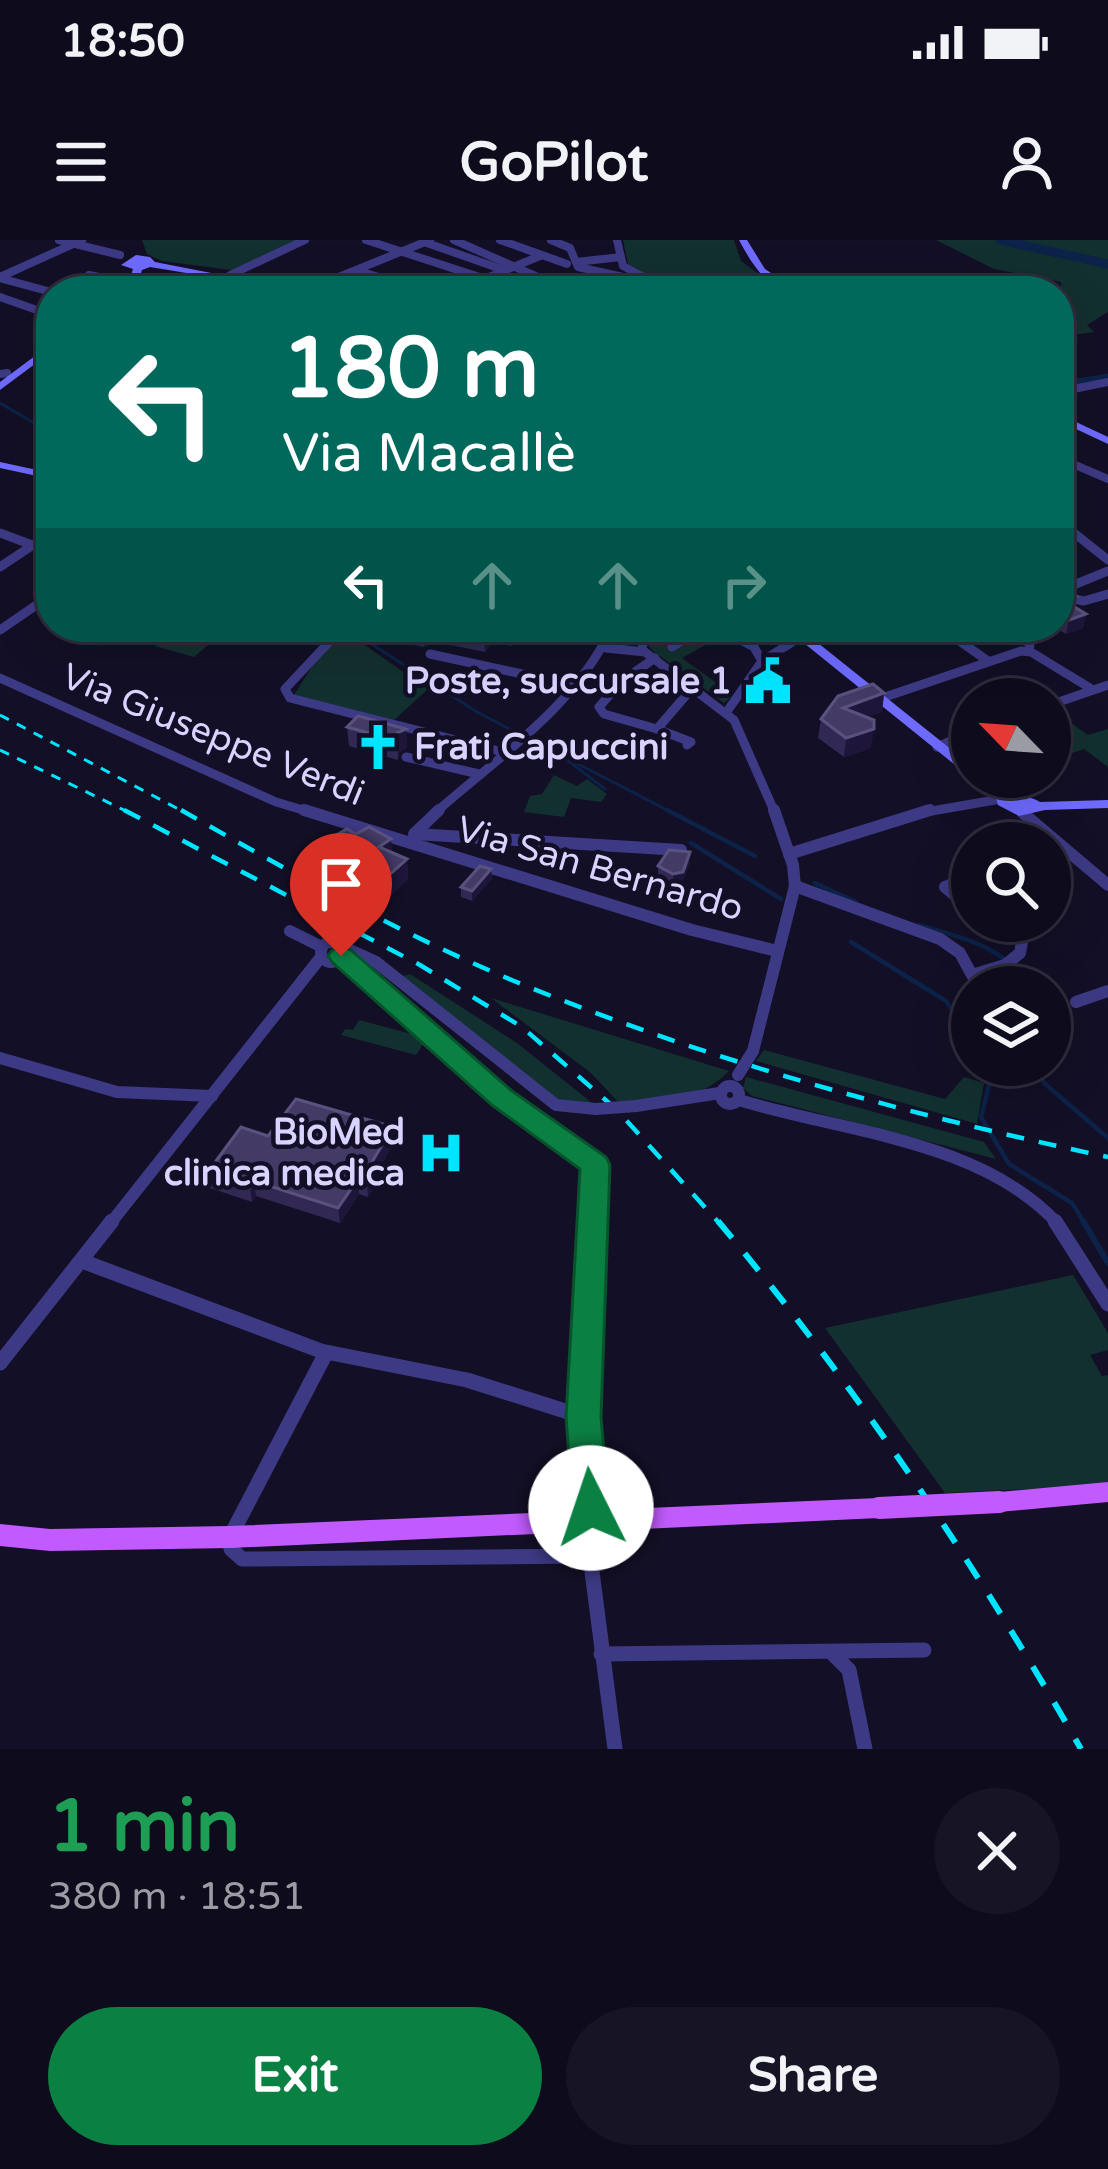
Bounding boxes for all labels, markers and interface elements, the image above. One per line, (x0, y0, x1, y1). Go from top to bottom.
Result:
text: 18:50 (60, 15, 185, 69)
icon: menu (48, 129, 114, 195)
icon: person (994, 129, 1060, 195)
text: GoPilot (460, 130, 648, 195)
text: 180 m (282, 319, 539, 420)
icon: left (84, 324, 240, 480)
text: Via Macallè (282, 421, 576, 486)
icon: left (333, 552, 399, 618)
icon: ahead (459, 552, 525, 618)
icon: ahead (585, 552, 651, 618)
icon: right (711, 552, 777, 618)
street label: Via Giuseppe Verdi (55, 655, 371, 815)
public building icon: Poste, succursale 1 (743, 656, 793, 706)
place label: Poste, succursale 1 (405, 660, 732, 703)
north arrow (951, 678, 1071, 798)
map controls (951, 678, 1071, 1086)
church icon: Frati Capuccini (353, 722, 403, 772)
place label: Frati Capuccini (414, 726, 669, 769)
street label: Via San Bernardo (452, 808, 748, 930)
button: search (951, 822, 1071, 942)
pin (290, 833, 392, 956)
icon: arrive (308, 851, 374, 917)
button: layers (951, 966, 1071, 1086)
place label: BioMed clinica medica (164, 1111, 405, 1195)
hospital icon: BioMed clinica medica (416, 1128, 466, 1178)
position arrow (528, 1445, 654, 1571)
text: 1 min (48, 1784, 240, 1871)
button: close (934, 1788, 1060, 1914)
text: 380 m · 18:51 (48, 1873, 306, 1920)
button: Exit (48, 2007, 542, 2145)
button: Share (566, 2007, 1060, 2145)

